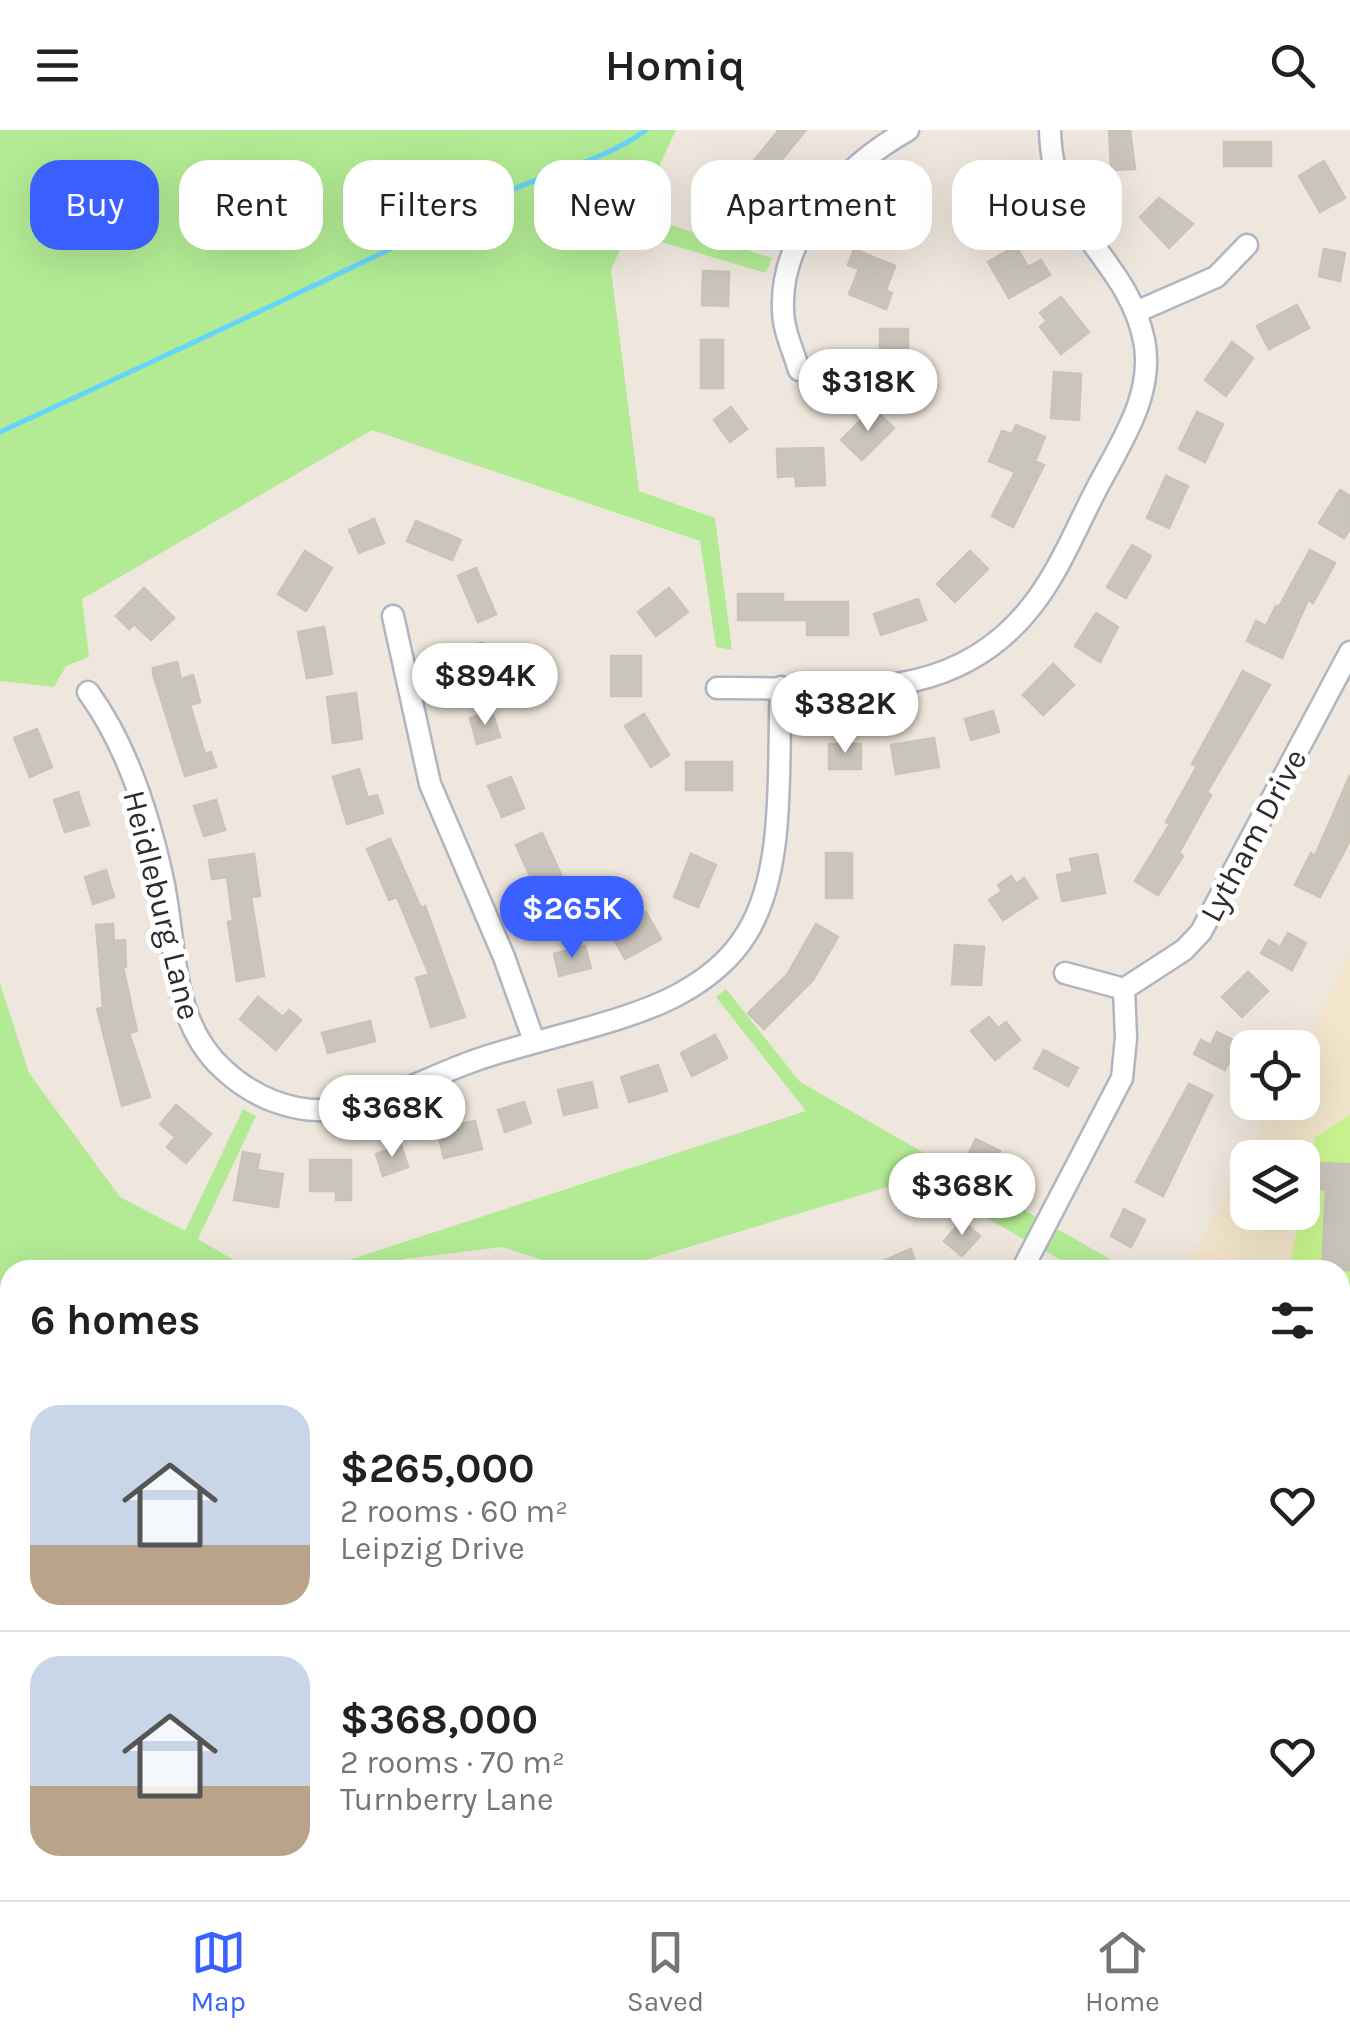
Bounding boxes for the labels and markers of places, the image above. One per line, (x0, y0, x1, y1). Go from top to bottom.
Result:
pin: $318K (798, 349, 938, 434)
pin: $894K (415, 643, 555, 728)
pin: $382K (775, 671, 915, 756)
pin: $265K (502, 876, 642, 961)
pin: $368K (322, 1075, 462, 1160)
pin: $368K (892, 1153, 1032, 1238)

